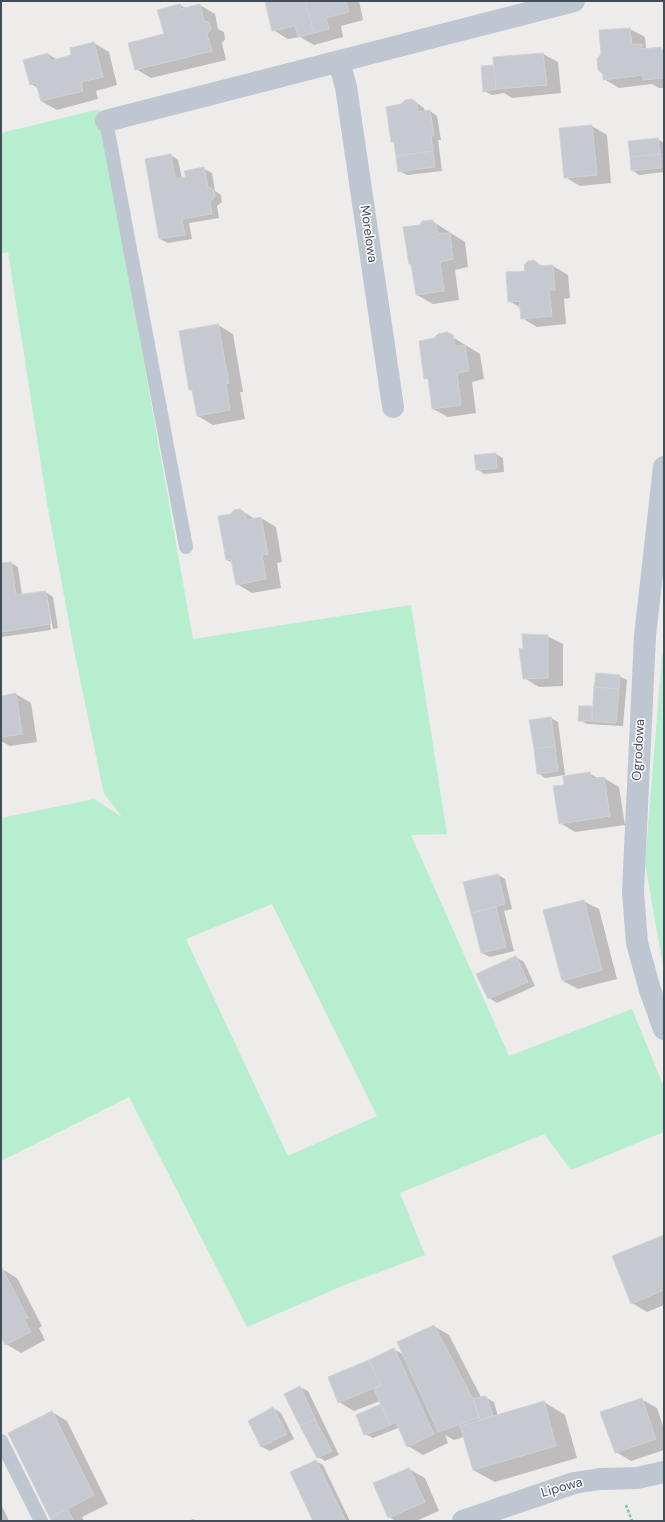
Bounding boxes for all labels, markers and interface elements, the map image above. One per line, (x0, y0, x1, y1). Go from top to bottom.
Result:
street label: Morelowa (356, 204, 380, 264)
street label: Ogrodowa (630, 719, 648, 781)
street label: Lipowa (540, 1475, 584, 1501)

